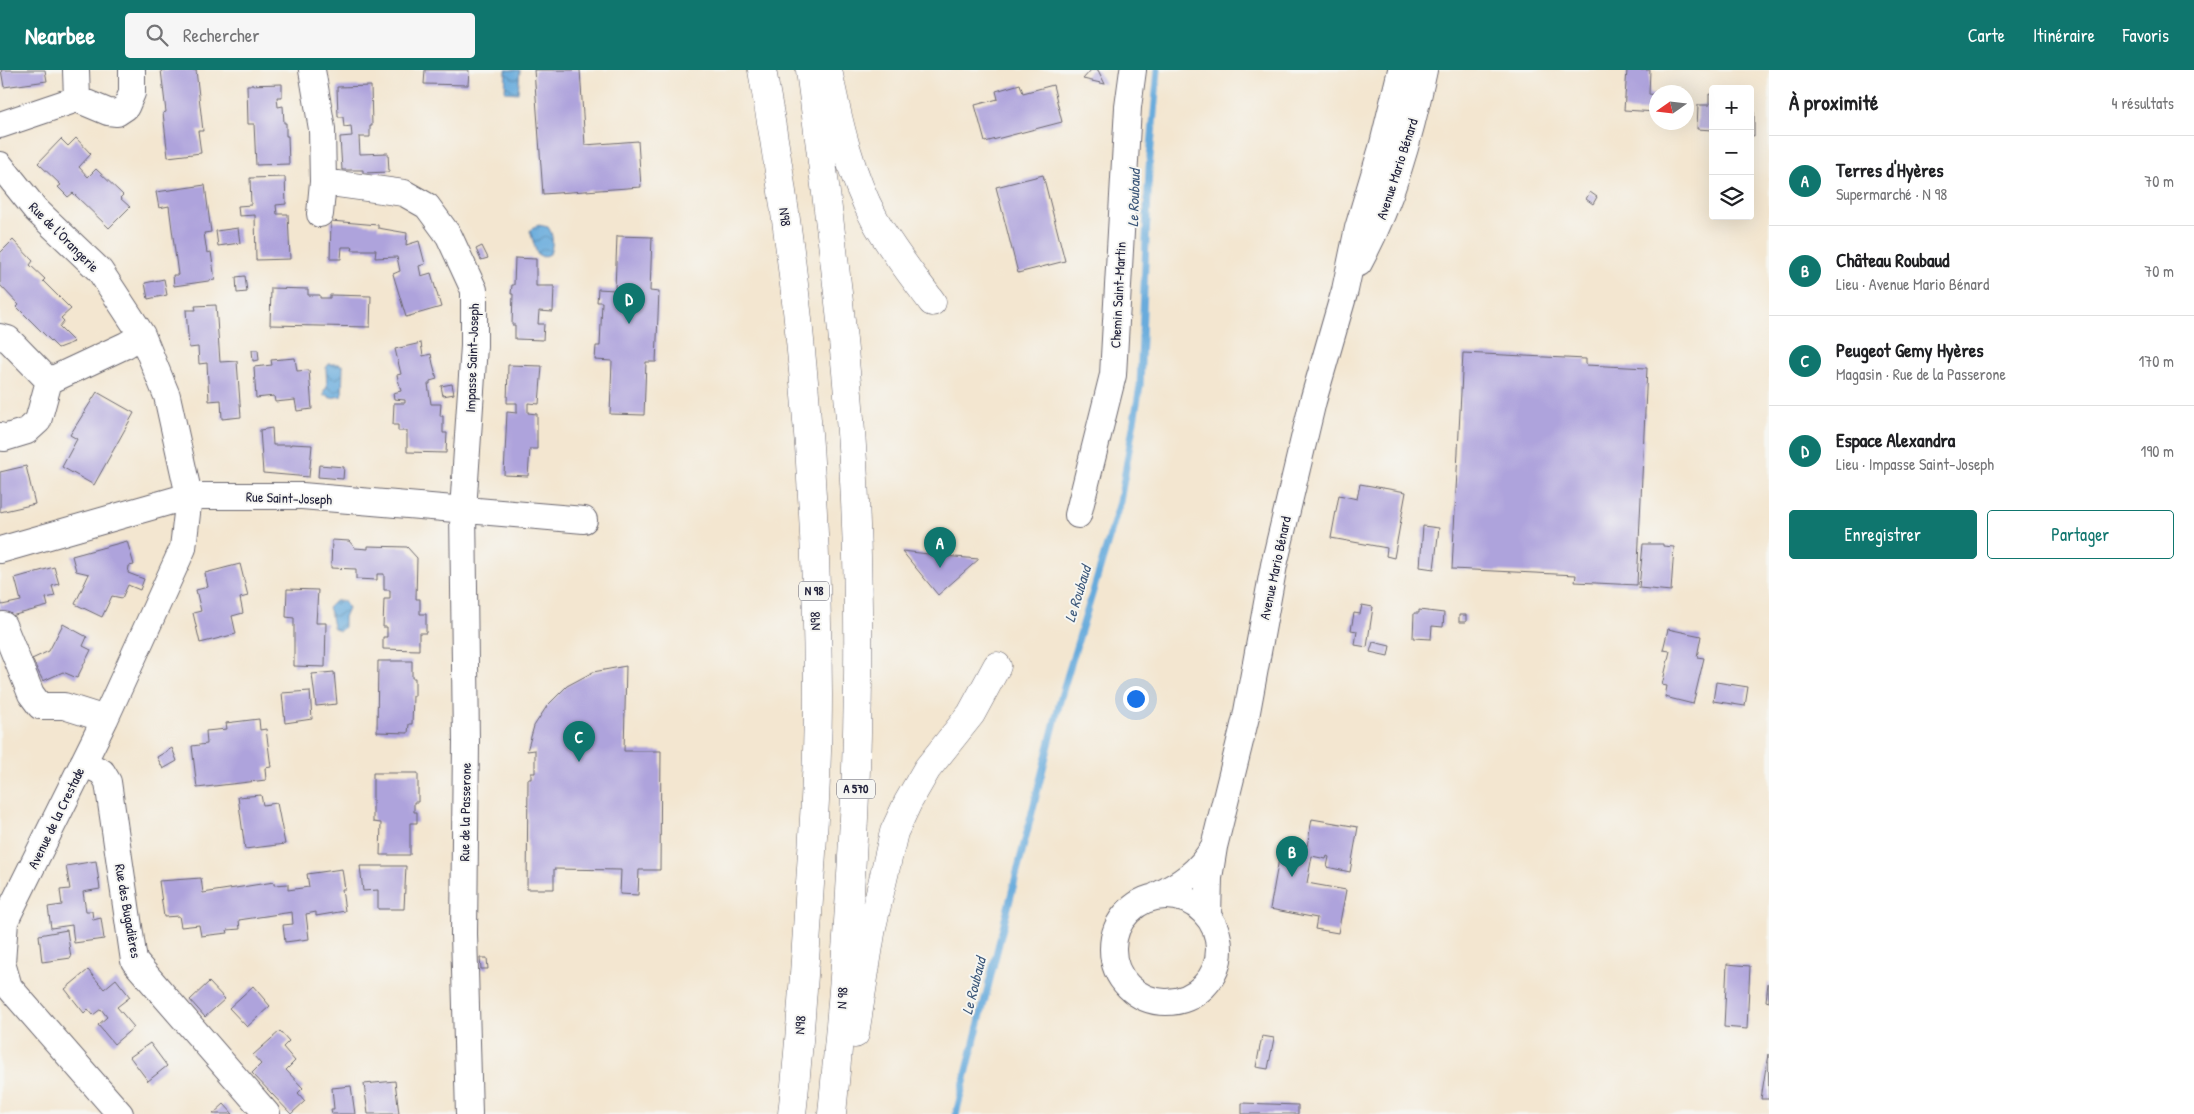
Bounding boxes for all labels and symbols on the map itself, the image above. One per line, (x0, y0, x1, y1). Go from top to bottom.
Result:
north arrow (1649, 85, 1694, 130)
street label: Avenue Mario Bénard (1371, 115, 1422, 222)
water label: Le Roubaud (1122, 167, 1145, 227)
street label: Rue de l'Orangerie (24, 197, 104, 277)
street label: N98 (775, 207, 796, 227)
street label: Chemin Saint-Martin (1105, 241, 1130, 349)
pin: D (613, 283, 645, 324)
street label: Impasse Saint-Joseph (460, 303, 484, 413)
street label: Rue Saint-Joseph (246, 487, 333, 510)
street label: Avenue Mario Bénard (1254, 514, 1295, 621)
pin: A (924, 527, 956, 568)
water label: Le Roubaud (1059, 561, 1097, 625)
road number: N 98 (799, 582, 829, 600)
street label: N98 (805, 611, 824, 631)
your location (1123, 686, 1149, 712)
pin: C (563, 721, 595, 762)
street label: Rue de la Passerone (454, 762, 475, 862)
street label: Avenue de la Crestade (23, 763, 89, 872)
road number: A 570 (837, 780, 875, 799)
pin: B (1276, 836, 1308, 877)
street label: Rue des Bugadières (110, 862, 146, 960)
water label: Le Roubaud (956, 953, 991, 1016)
street label: N 98 (831, 986, 852, 1010)
street label: N98 (789, 1015, 810, 1035)

